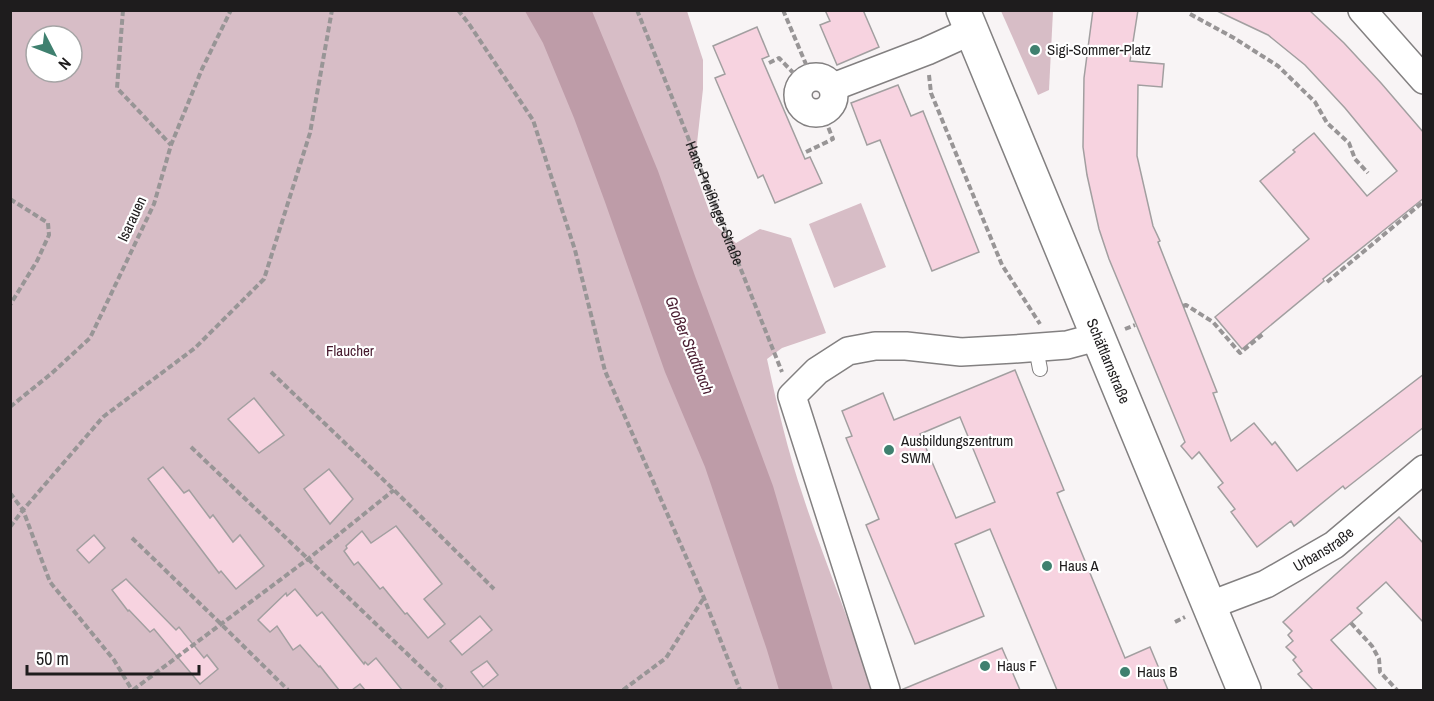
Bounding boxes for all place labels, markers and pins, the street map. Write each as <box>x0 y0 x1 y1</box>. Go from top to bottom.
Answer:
place label: Sigi-Sommer-Platz <box>1047 39 1151 60</box>
marker: Sigi-Sommer-Platz <box>1028 43 1042 57</box>
place label: Ausbildungszentrum SWM <box>900 430 1013 468</box>
marker: Ausbildungszentrum SWM <box>882 443 896 457</box>
place label: Haus A <box>1059 555 1099 576</box>
marker: Haus A <box>1040 559 1054 573</box>
place label: Haus F <box>997 655 1037 676</box>
marker: Haus F <box>978 659 992 673</box>
place label: Haus B <box>1137 661 1177 682</box>
marker: Haus B <box>1118 665 1132 679</box>

